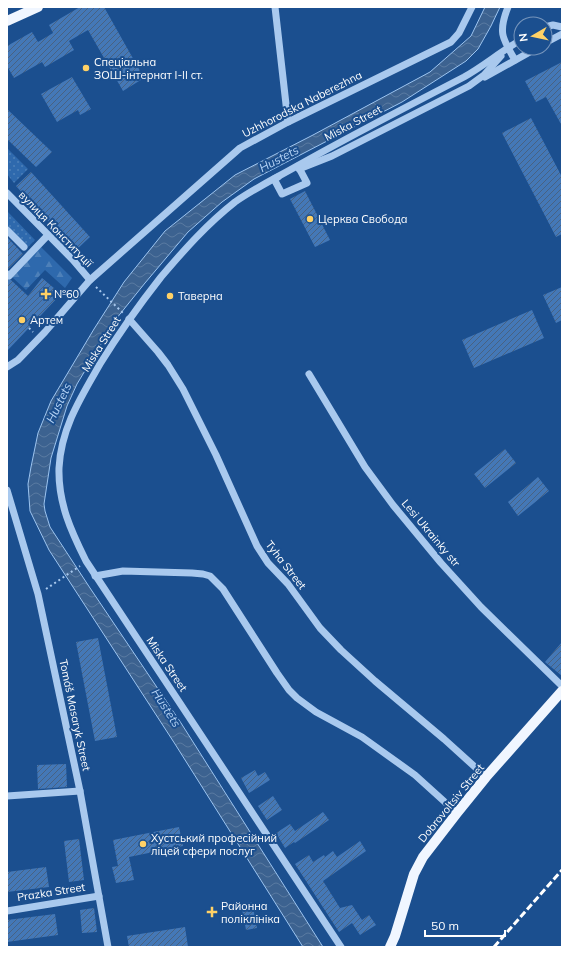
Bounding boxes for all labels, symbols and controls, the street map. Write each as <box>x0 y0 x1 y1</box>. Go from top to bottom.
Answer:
north arrow <box>513 16 553 56</box>
text: N <box>516 32 531 43</box>
place label: Спеціальна ЗОШ-інтернат І-ІІ ст. <box>94 55 203 82</box>
marker: Спеціальна ЗОШ-інтернат І-ІІ ст. <box>81 63 91 73</box>
street label: Uzhhorodska Naberezhna <box>240 68 364 140</box>
street label: Miska Street <box>322 102 384 144</box>
water label: Hustets <box>256 142 301 175</box>
street label: вулиця Конституції <box>16 188 96 270</box>
place label: Церква Свобода <box>318 212 408 226</box>
marker: Церква Свобода <box>305 214 315 224</box>
place label: №60 <box>54 287 80 301</box>
marker: №60 <box>41 289 51 299</box>
place label: Таверна <box>178 289 223 303</box>
marker: Таверна <box>165 291 175 301</box>
place label: Артем <box>30 313 63 327</box>
street label: Miska Street <box>78 313 124 374</box>
marker: Артем <box>17 315 27 325</box>
water label: Hustets <box>42 380 75 425</box>
street label: Lesi Ukrainky str <box>399 496 463 570</box>
street label: Tyha Street <box>263 538 309 592</box>
street label: Miska Street <box>144 634 191 694</box>
street label: Tomáš Masaryk Street <box>56 658 94 772</box>
water label: Hustets <box>148 686 184 730</box>
street label: Dobrovoltsiv Street <box>415 761 487 845</box>
place label: Хустський професійний ліцей сфери послуг <box>151 831 277 858</box>
marker: Хустський професійний ліцей сфери послуг <box>138 839 148 849</box>
street label: Prazka Street <box>16 880 86 904</box>
place label: Районна поліклініка <box>221 899 280 926</box>
marker: Районна поліклініка <box>206 906 218 918</box>
scale bar <box>425 912 505 938</box>
text: 50 m <box>431 918 459 933</box>

